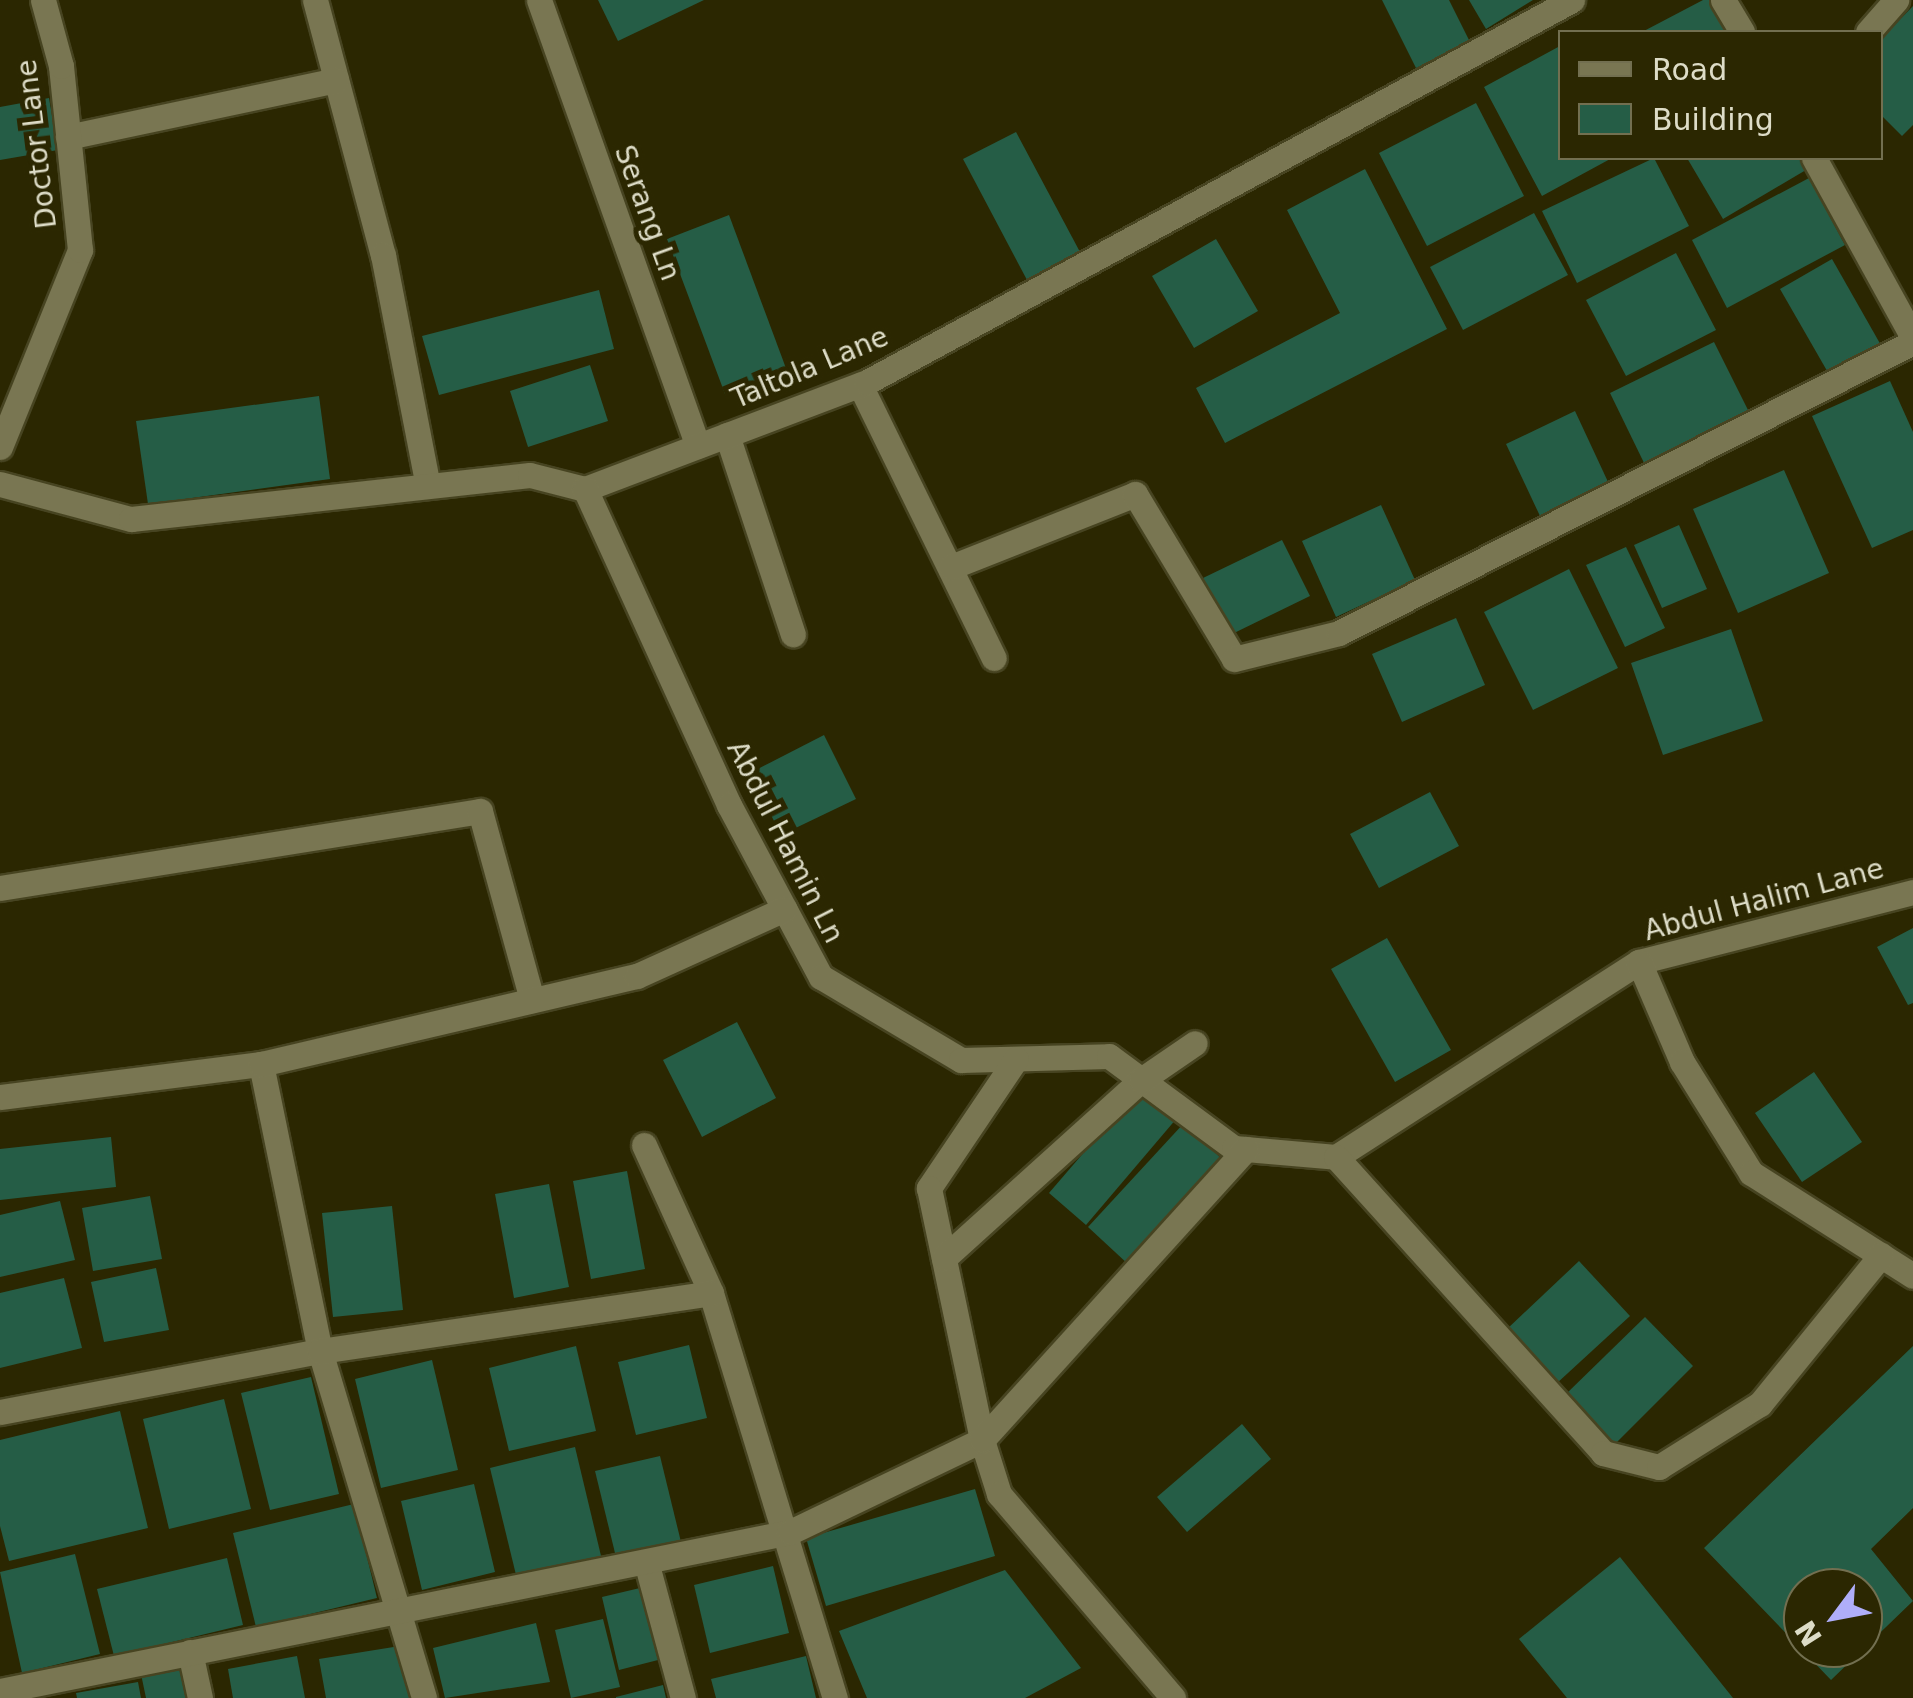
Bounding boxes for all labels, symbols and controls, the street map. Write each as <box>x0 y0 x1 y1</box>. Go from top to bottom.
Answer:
legend <box>1558 30 1883 160</box>
text: Road <box>1652 52 1727 87</box>
street label: Doctor Lane <box>10 57 64 231</box>
text: Building <box>1652 102 1774 137</box>
street label: Serang Ln <box>607 141 687 285</box>
street label: Taltola Lane <box>727 320 893 416</box>
street label: Abdul Hamin Ln <box>720 735 850 949</box>
street label: Abdul Halim Lane <box>1640 852 1888 948</box>
north arrow <box>1783 1568 1883 1668</box>
text: N <box>1789 1614 1829 1652</box>

